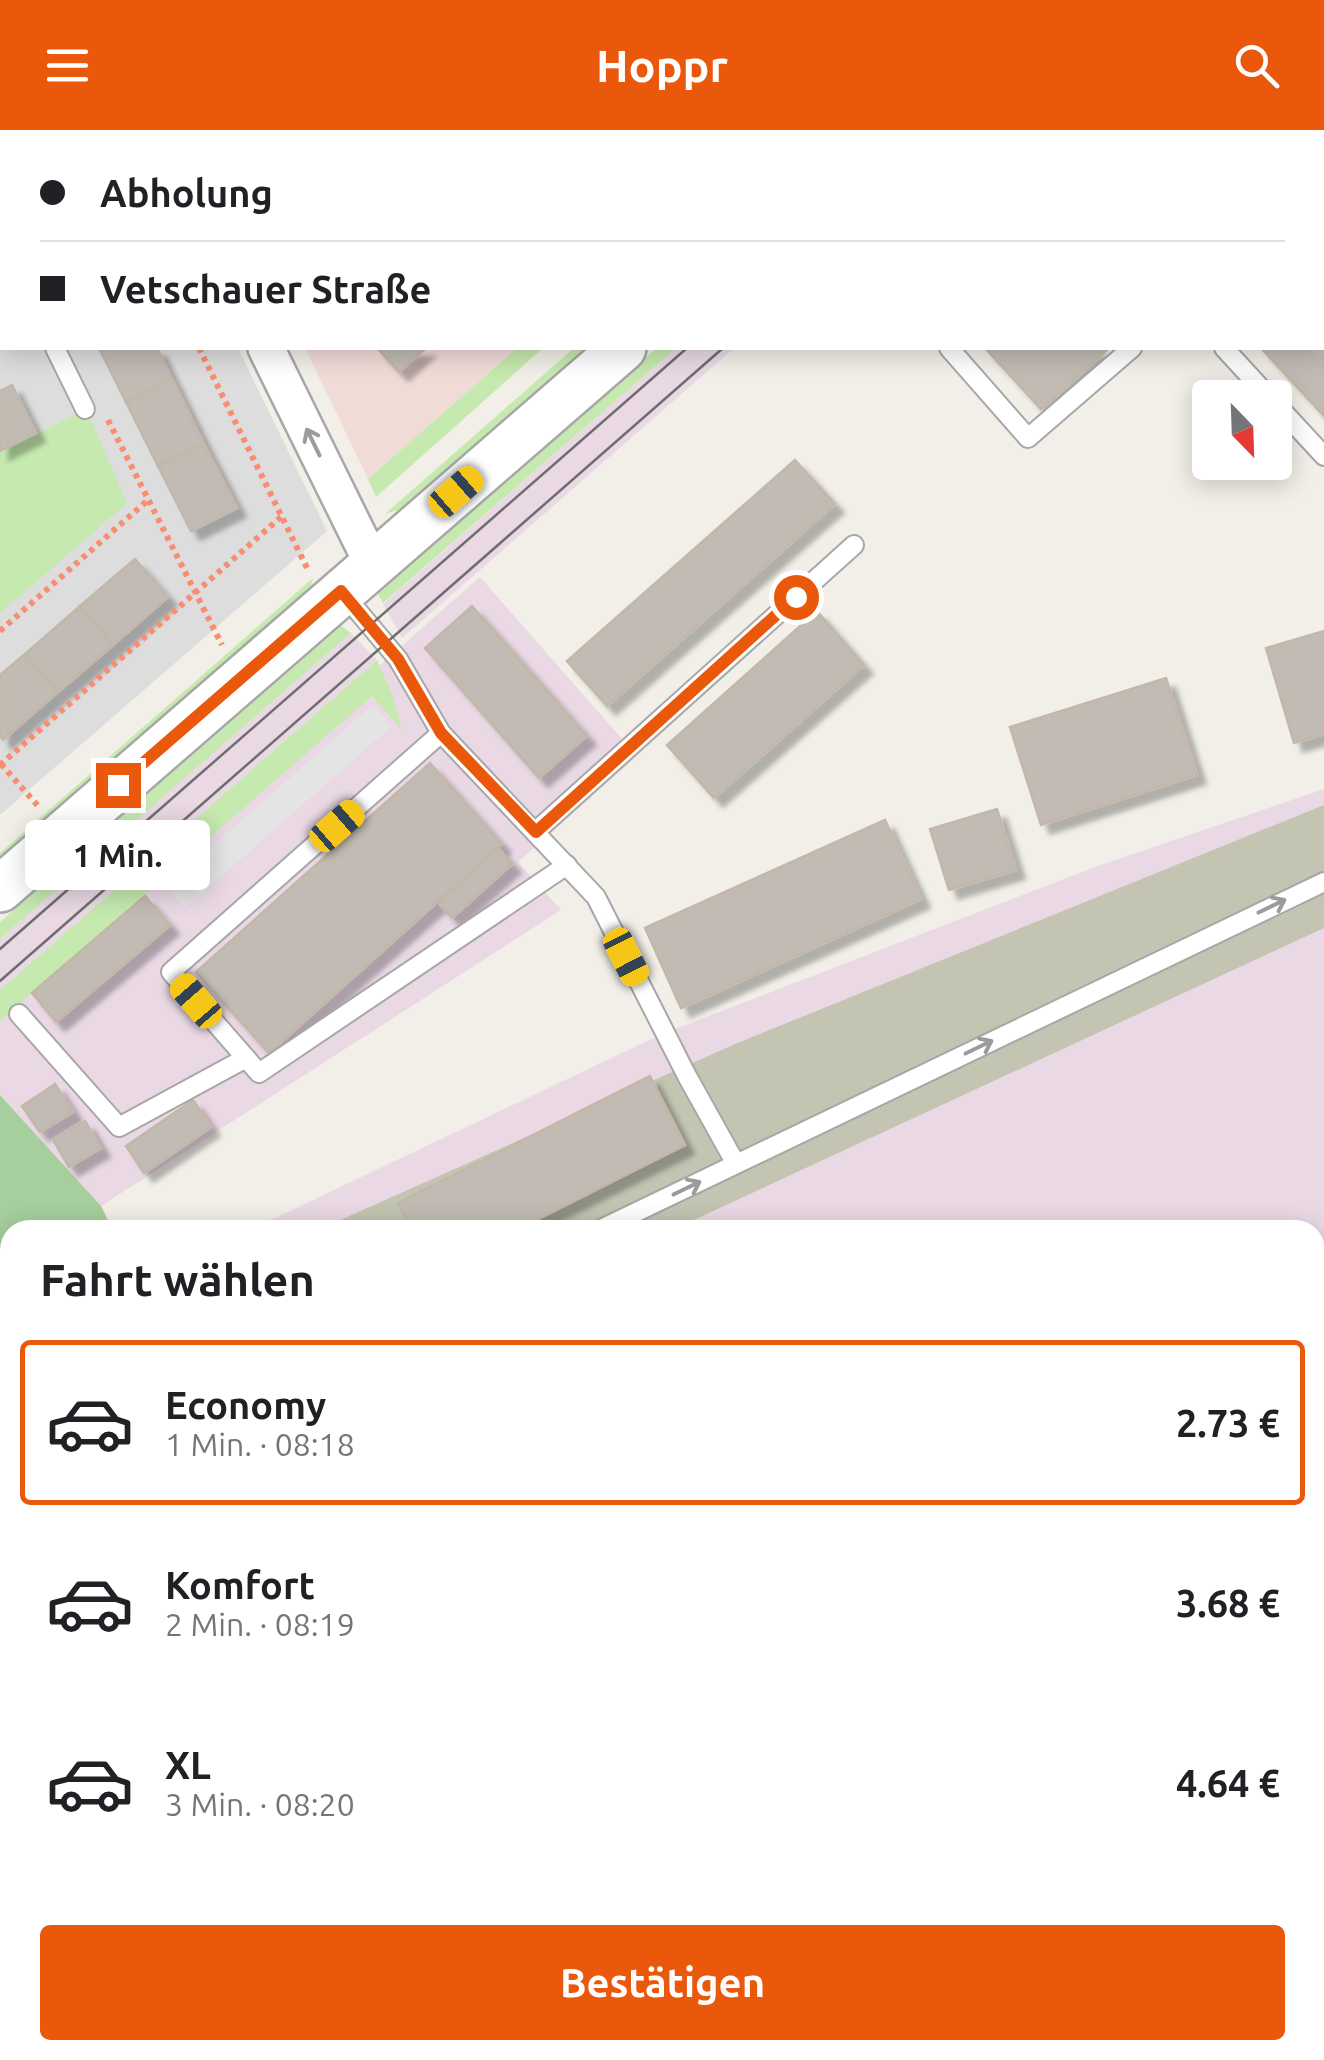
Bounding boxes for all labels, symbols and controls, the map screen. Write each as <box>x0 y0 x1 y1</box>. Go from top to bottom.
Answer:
icon: menu <box>40 38 95 93</box>
icon: search <box>1229 38 1284 93</box>
text: Hoppr <box>596 40 728 91</box>
text: Abholung <box>100 172 273 214</box>
text: Vetschauer Straße <box>100 268 431 310</box>
north arrow <box>1192 380 1292 480</box>
map controls <box>1192 380 1292 480</box>
one-way arrow <box>303 428 322 457</box>
car <box>424 461 488 523</box>
route start <box>774 575 819 620</box>
route end <box>96 763 141 808</box>
car <box>305 795 369 857</box>
callout: 1 Min. <box>26 820 210 890</box>
text: 1 Min. <box>73 837 162 873</box>
one-way arrow <box>1257 896 1287 915</box>
car <box>599 923 653 991</box>
car <box>165 969 227 1033</box>
one-way arrow <box>964 1037 994 1056</box>
one-way arrow <box>671 1177 701 1196</box>
text: Fahrt wählen <box>40 1254 315 1305</box>
icon: car <box>45 1378 135 1468</box>
text: Economy <box>165 1384 326 1426</box>
text: 2.73 € <box>1176 1402 1280 1444</box>
text: 1 Min. · 08:18 <box>165 1426 355 1462</box>
icon: car <box>45 1558 135 1648</box>
text: Komfort <box>165 1564 315 1606</box>
text: 3.68 € <box>1176 1582 1280 1624</box>
text: 2 Min. · 08:19 <box>165 1606 355 1642</box>
icon: car <box>45 1738 135 1828</box>
text: XL <box>165 1744 211 1786</box>
text: 4.64 € <box>1176 1762 1280 1804</box>
text: 3 Min. · 08:20 <box>165 1786 355 1822</box>
button: Bestätigen <box>40 1925 1285 2040</box>

